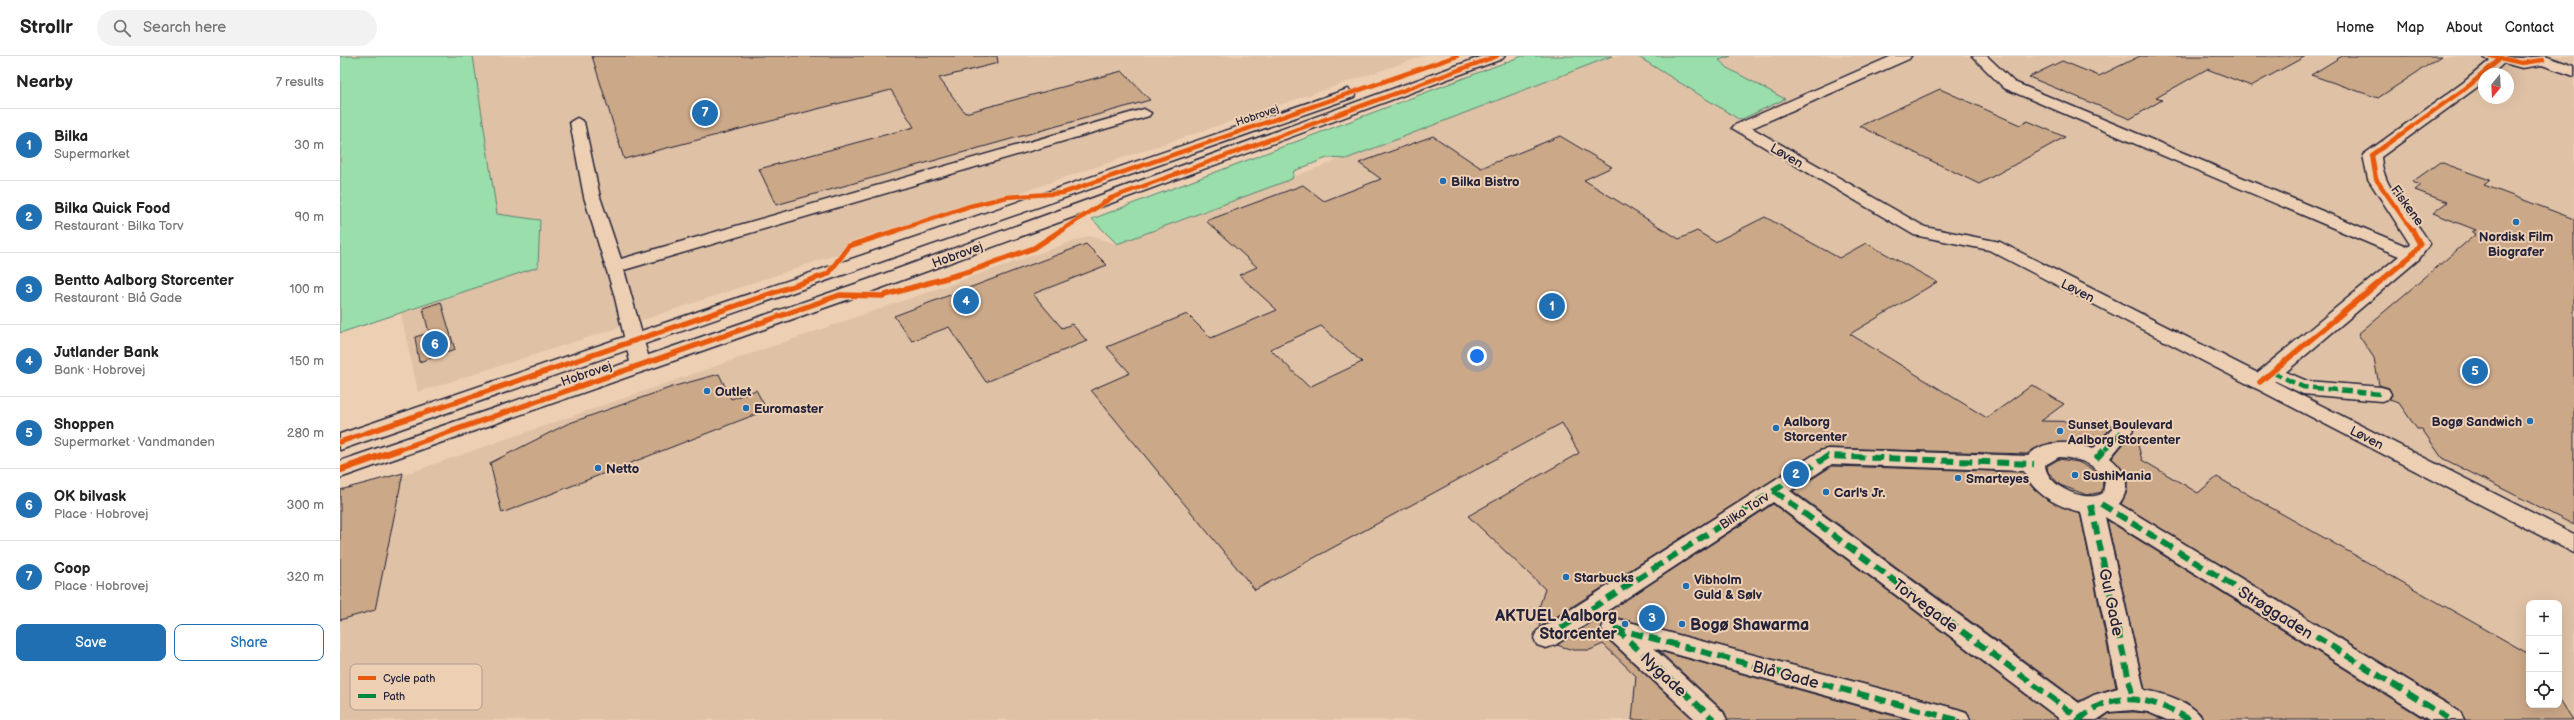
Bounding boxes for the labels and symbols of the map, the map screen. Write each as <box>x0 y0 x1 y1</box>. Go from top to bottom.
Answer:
north arrow <box>2478 68 2514 104</box>
pin: 7 <box>692 98 718 128</box>
street label: Hobrovej <box>1234 102 1280 129</box>
street label: Løven <box>1767 140 1806 172</box>
place label: Bilka Bistro <box>1451 174 1520 190</box>
marker: Bilka Bistro <box>1438 176 1448 186</box>
street label: Fiskene <box>2387 182 2427 229</box>
marker: Nordisk Film Biografer <box>2511 217 2521 227</box>
place label: Nordisk Film Biografer <box>2479 229 2553 260</box>
street label: Hobrovej <box>930 238 985 271</box>
street label: Løven <box>2058 276 2097 306</box>
pin: 4 <box>953 286 979 316</box>
pin: 1 <box>1539 291 1565 321</box>
pin: 6 <box>422 329 448 359</box>
your location <box>1467 346 1487 366</box>
pin: 5 <box>2462 356 2488 386</box>
street label: Hobrovej <box>559 358 614 390</box>
place label: Outlet <box>715 384 752 400</box>
marker: Outlet <box>702 386 712 396</box>
place label: Euromaster <box>754 401 824 417</box>
marker: Euromaster <box>741 403 751 413</box>
place label: Aalborg Storcenter <box>1783 414 1848 445</box>
place label: Bogø Sandwich <box>2431 414 2522 430</box>
marker: Bogø Sandwich <box>2525 416 2535 426</box>
place label: Sunset Boulevard Aalborg Storcenter <box>2067 417 2181 448</box>
marker: Aalborg Storcenter <box>1771 423 1781 433</box>
street label: Løven <box>2347 423 2386 453</box>
marker: Sunset Boulevard Aalborg Storcenter <box>2055 426 2065 436</box>
pin: 2 <box>1783 459 1809 489</box>
place label: Netto <box>606 461 639 477</box>
marker: Netto <box>593 463 603 473</box>
place label: SushiMania <box>2083 468 2151 484</box>
marker: SushiMania <box>2070 470 2080 480</box>
place label: Smarteyes <box>1966 471 2029 487</box>
marker: Smarteyes <box>1953 473 1963 483</box>
place label: Carl's Jr. <box>1834 485 1885 501</box>
marker: Carl's Jr. <box>1821 487 1831 497</box>
street label: Bilka Torv <box>1717 488 1773 533</box>
street label: Gul Gade <box>2094 567 2127 638</box>
place label: Starbucks <box>1574 570 1634 586</box>
marker: Starbucks <box>1561 572 1571 582</box>
place label: Vibholm Guld & Sølv <box>1694 572 1763 603</box>
street label: Torvegade <box>1889 576 1962 637</box>
marker: Vibholm Guld & Sølv <box>1681 581 1691 591</box>
street label: Strøggaden <box>2234 583 2316 644</box>
pin: 3 <box>1639 603 1665 633</box>
place label: AKTUEL Aalborg Storcenter <box>1494 607 1618 644</box>
place label: Bogø Shawarma <box>1690 616 1809 635</box>
marker: AKTUEL Aalborg Storcenter <box>1620 619 1630 629</box>
marker: Bogø Shawarma <box>1677 619 1687 629</box>
street label: Nygade <box>1636 649 1690 701</box>
street label: Blå Gade <box>1751 658 1821 693</box>
legend <box>350 664 482 710</box>
text: Cycle path <box>383 672 435 685</box>
text: Path <box>383 690 405 703</box>

